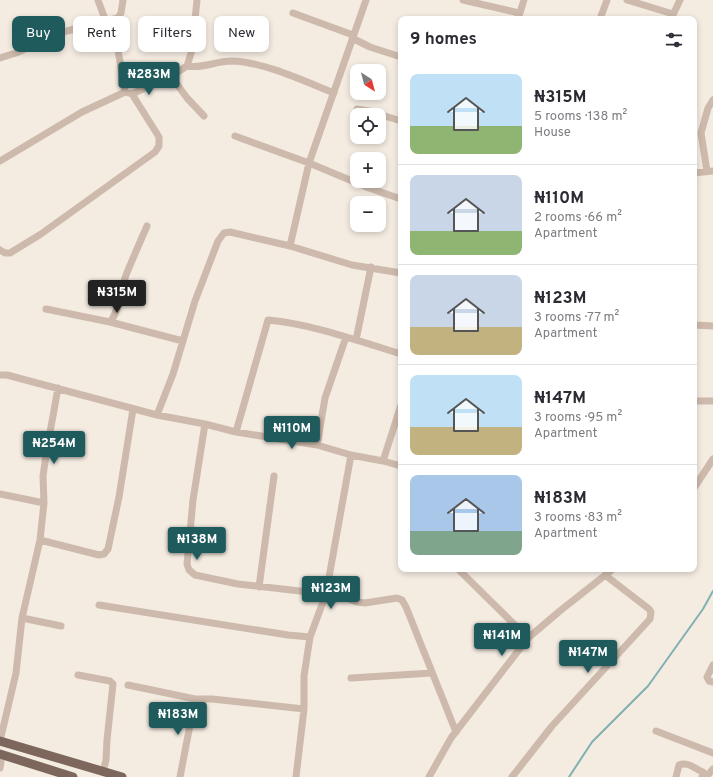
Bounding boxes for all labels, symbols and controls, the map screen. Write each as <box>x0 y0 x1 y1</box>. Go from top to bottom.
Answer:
chip: Buy <box>12 16 65 52</box>
chip: Rent <box>73 16 130 52</box>
chip: Filters <box>138 16 206 52</box>
chip: New <box>214 16 269 52</box>
text: 9 homes <box>410 29 477 51</box>
icon: filters <box>663 29 685 51</box>
pin: ₦283M <box>121 62 177 96</box>
north arrow <box>350 64 386 100</box>
map controls <box>350 64 386 232</box>
text: ₦283M <box>127 67 171 83</box>
text: ₦315M <box>534 87 586 109</box>
icon: home <box>442 90 490 138</box>
button: locate <box>350 108 386 144</box>
text: 5 rooms · 138 m² <box>534 109 627 125</box>
text: House <box>534 125 571 141</box>
button: + <box>350 152 386 188</box>
text: ₦110M <box>534 188 584 210</box>
icon: home <box>442 191 490 239</box>
button: − <box>350 196 386 232</box>
text: 2 rooms · 66 m² <box>534 210 622 226</box>
text: Apartment <box>534 226 597 242</box>
pin: ₦315M <box>89 280 145 314</box>
text: ₦315M <box>97 285 137 301</box>
text: ₦123M <box>534 288 586 310</box>
icon: home <box>442 291 490 339</box>
text: 3 rooms · 77 m² <box>534 310 619 326</box>
text: Apartment <box>534 326 597 342</box>
text: ₦147M <box>534 388 586 410</box>
icon: home <box>442 391 490 439</box>
text: 3 rooms · 95 m² <box>534 410 622 426</box>
pin: ₦110M <box>264 416 320 450</box>
text: ₦110M <box>273 421 311 437</box>
text: Apartment <box>534 426 597 442</box>
pin: ₦254M <box>26 431 82 465</box>
text: ₦254M <box>32 436 76 452</box>
text: ₦183M <box>534 488 587 510</box>
icon: home <box>442 491 490 539</box>
text: 3 rooms · 83 m² <box>534 510 622 526</box>
text: Apartment <box>534 526 597 542</box>
pin: ₦138M <box>169 527 225 561</box>
text: ₦138M <box>177 532 217 548</box>
pin: ₦123M <box>303 576 359 610</box>
text: ₦123M <box>311 581 351 597</box>
pin: ₦141M <box>474 623 530 657</box>
text: ₦141M <box>483 628 521 644</box>
pin: ₦147M <box>560 640 616 674</box>
text: ₦147M <box>568 645 608 661</box>
pin: ₦183M <box>150 702 206 736</box>
text: ₦183M <box>158 707 198 723</box>

